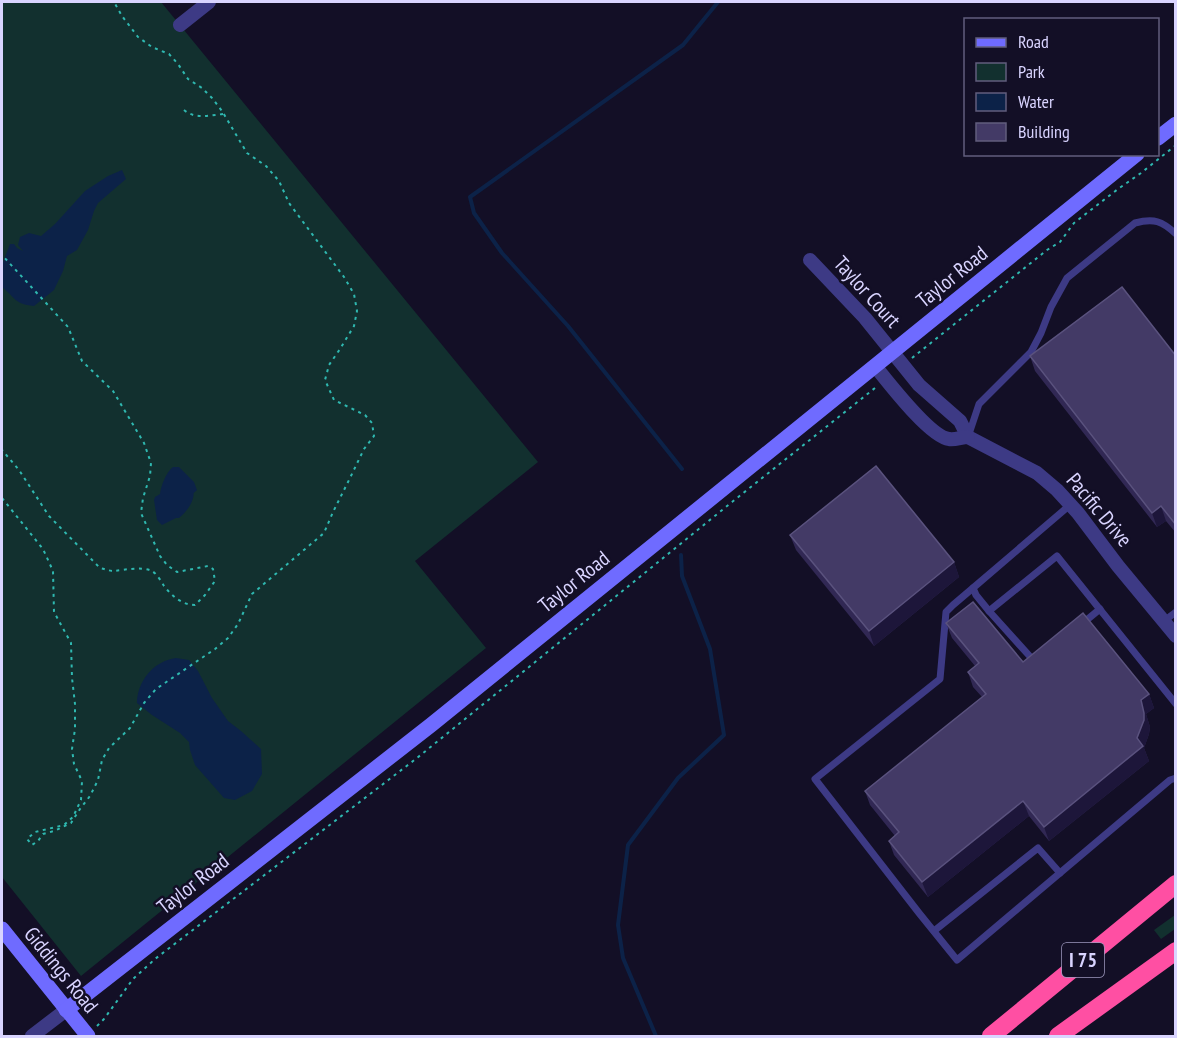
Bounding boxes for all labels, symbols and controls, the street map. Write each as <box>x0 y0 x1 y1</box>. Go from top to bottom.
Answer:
legend <box>964 18 1159 156</box>
text: Road <box>1018 30 1049 53</box>
text: Park <box>1018 60 1045 83</box>
text: Water <box>1018 90 1054 113</box>
text: Building <box>1018 120 1070 143</box>
street label: Taylor Road <box>911 240 993 314</box>
street label: Taylor Court <box>828 250 907 333</box>
street label: Pacific Drive <box>1061 467 1138 552</box>
street label: Taylor Road <box>533 545 615 619</box>
street label: Taylor Road <box>151 847 234 920</box>
street label: Giddings Road <box>18 921 104 1018</box>
road number: I 75 <box>1062 943 1104 977</box>

